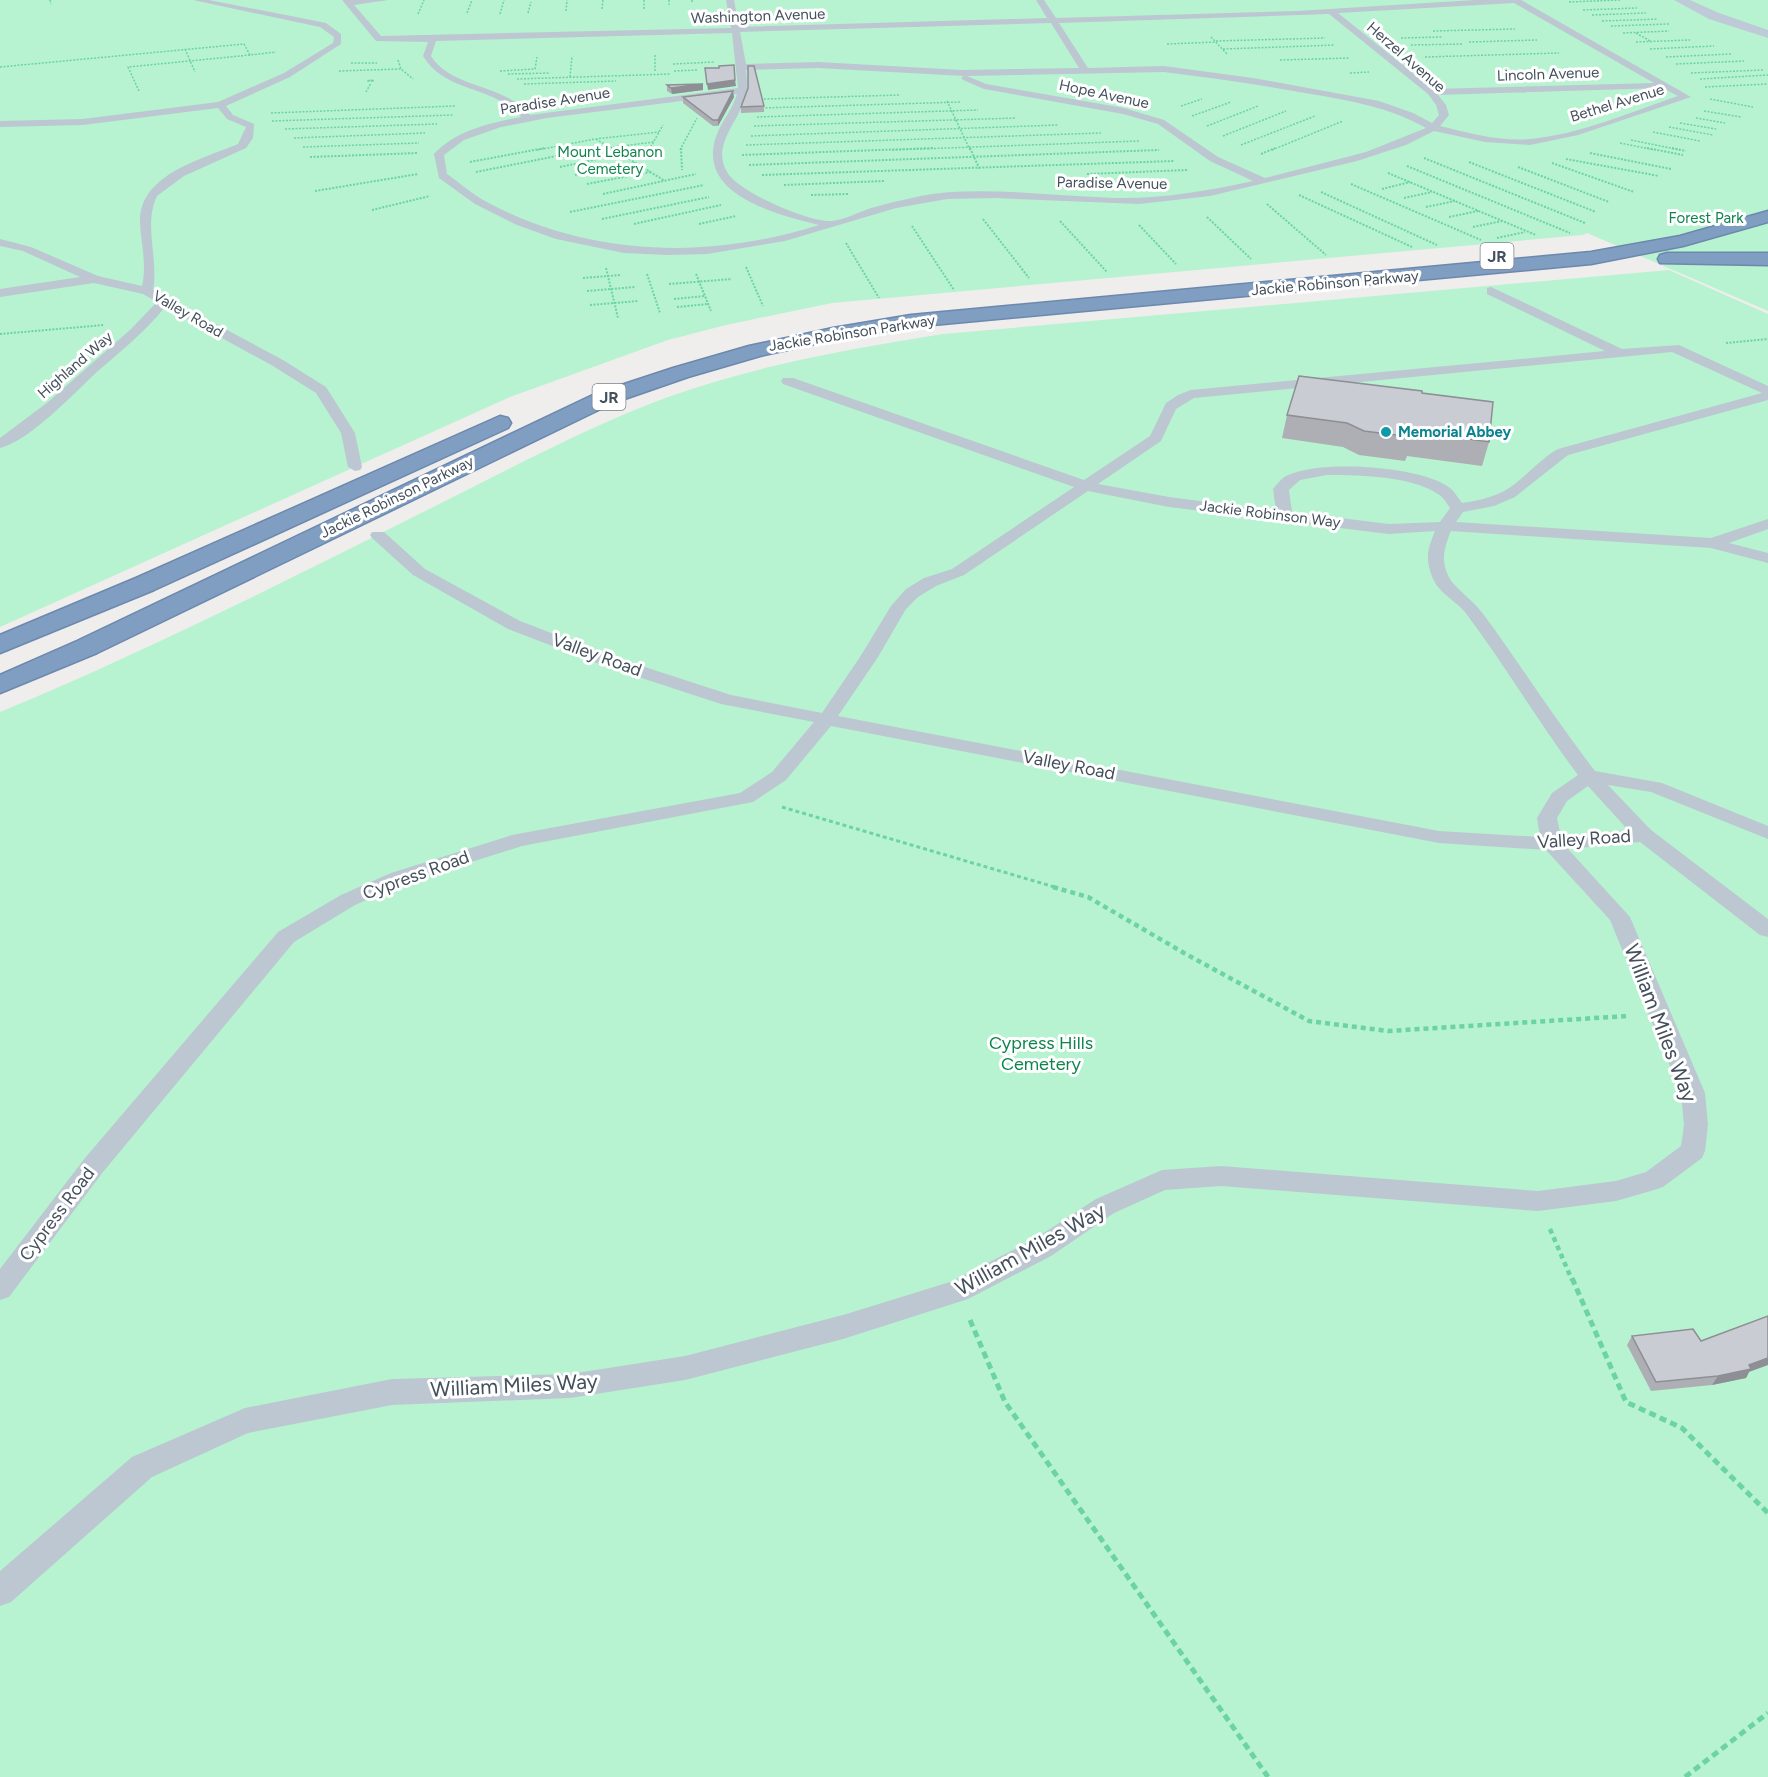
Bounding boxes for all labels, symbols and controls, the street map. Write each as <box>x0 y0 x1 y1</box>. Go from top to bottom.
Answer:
street label: Washington Avenue <box>690 5 826 27</box>
street label: Herzel Avenue <box>1363 18 1449 96</box>
street label: Lincoln Avenue <box>1496 63 1600 85</box>
street label: Hope Avenue <box>1057 76 1151 112</box>
street label: Bethel Avenue <box>1568 80 1666 126</box>
street label: Paradise Avenue <box>499 83 611 119</box>
park label: Mount Lebanon Cemetery <box>557 143 663 178</box>
street label: Paradise Avenue <box>1056 173 1168 193</box>
park label: Forest Park <box>1669 209 1744 227</box>
road number: JR <box>1480 243 1514 269</box>
street label: Jackie Robinson Parkway <box>1250 267 1420 299</box>
street label: Valley Road <box>150 287 226 341</box>
street label: Jackie Robinson Parkway <box>768 311 937 355</box>
street label: Highland Way <box>34 328 116 402</box>
road number: JR <box>592 384 626 410</box>
place label: Memorial Abbey <box>1398 423 1511 441</box>
marker: Memorial Abbey <box>1379 425 1393 439</box>
street label: Jackie Robinson Parkway <box>317 452 477 542</box>
street label: Jackie Robinson Way <box>1199 496 1342 532</box>
street label: Valley Road <box>549 629 645 681</box>
street label: Valley Road <box>1021 745 1117 785</box>
street label: Valley Road <box>1536 825 1632 853</box>
street label: Cypress Road <box>360 846 472 904</box>
street label: William Miles Way <box>1619 940 1703 1106</box>
park label: Cypress Hills Cemetery <box>989 1032 1093 1075</box>
street label: Cypress Road <box>15 1163 99 1265</box>
street label: William Miles Way <box>951 1197 1109 1301</box>
street label: William Miles Way <box>430 1368 598 1402</box>

